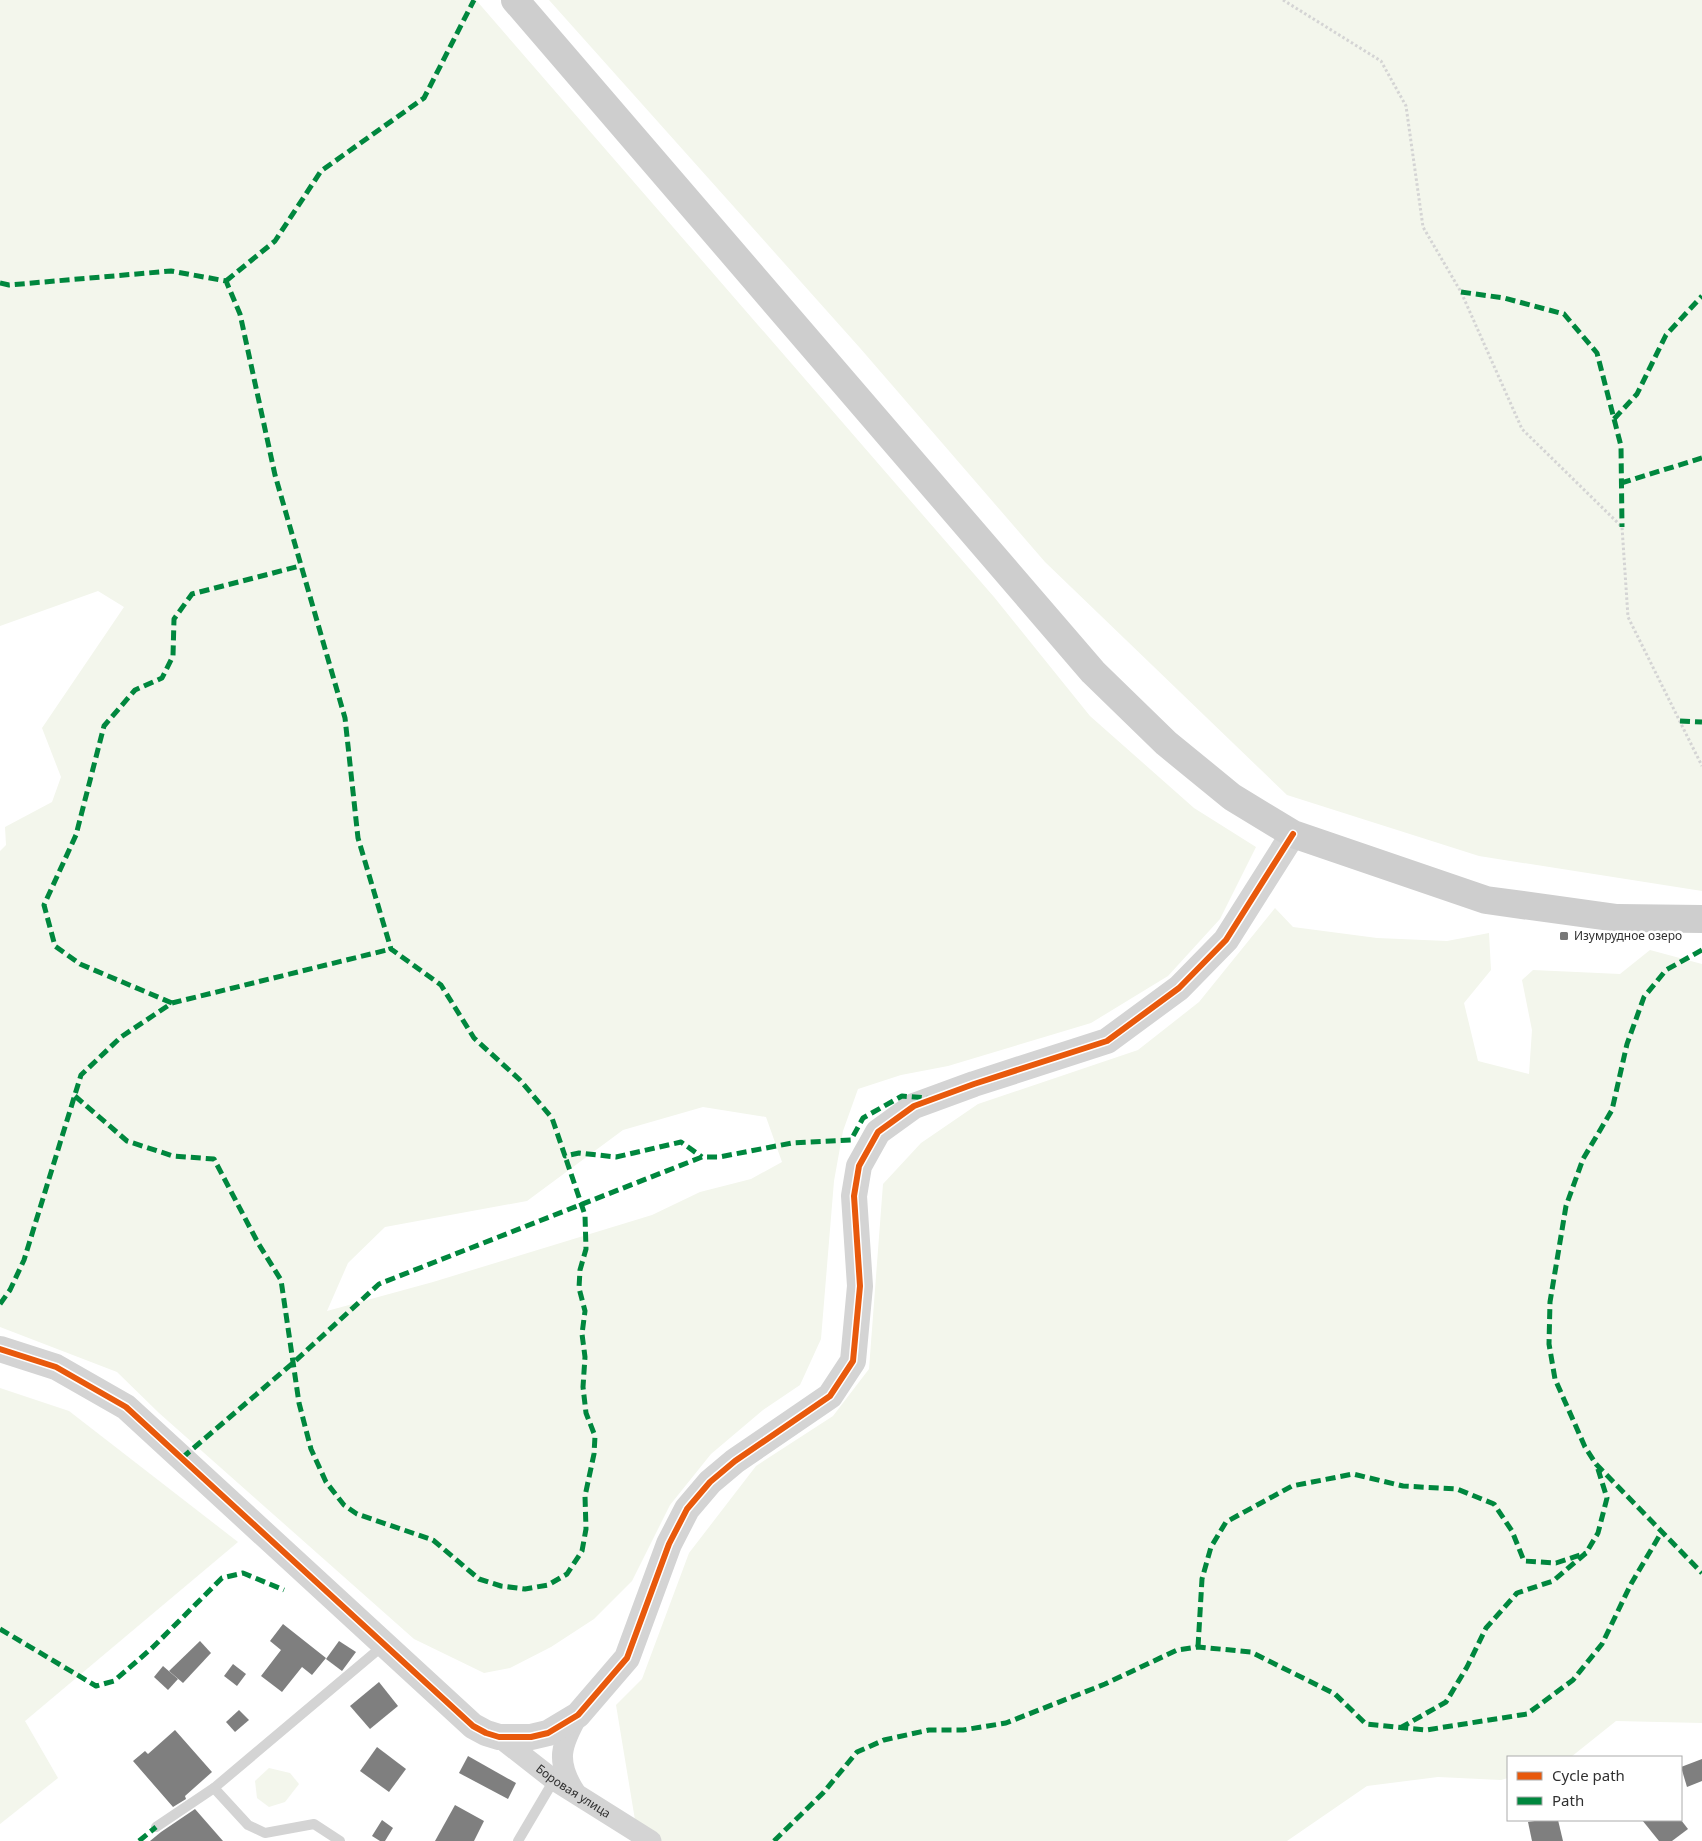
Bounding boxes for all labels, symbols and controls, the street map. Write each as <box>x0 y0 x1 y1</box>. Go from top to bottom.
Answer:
place label: Изумрудное озеро <box>1574 927 1682 944</box>
marker: Изумрудное озеро <box>1558 930 1570 942</box>
legend <box>1507 1756 1682 1821</box>
street label: Боровая улица <box>532 1760 614 1822</box>
text: Cycle path <box>1552 1765 1625 1785</box>
text: Path <box>1552 1790 1584 1810</box>

